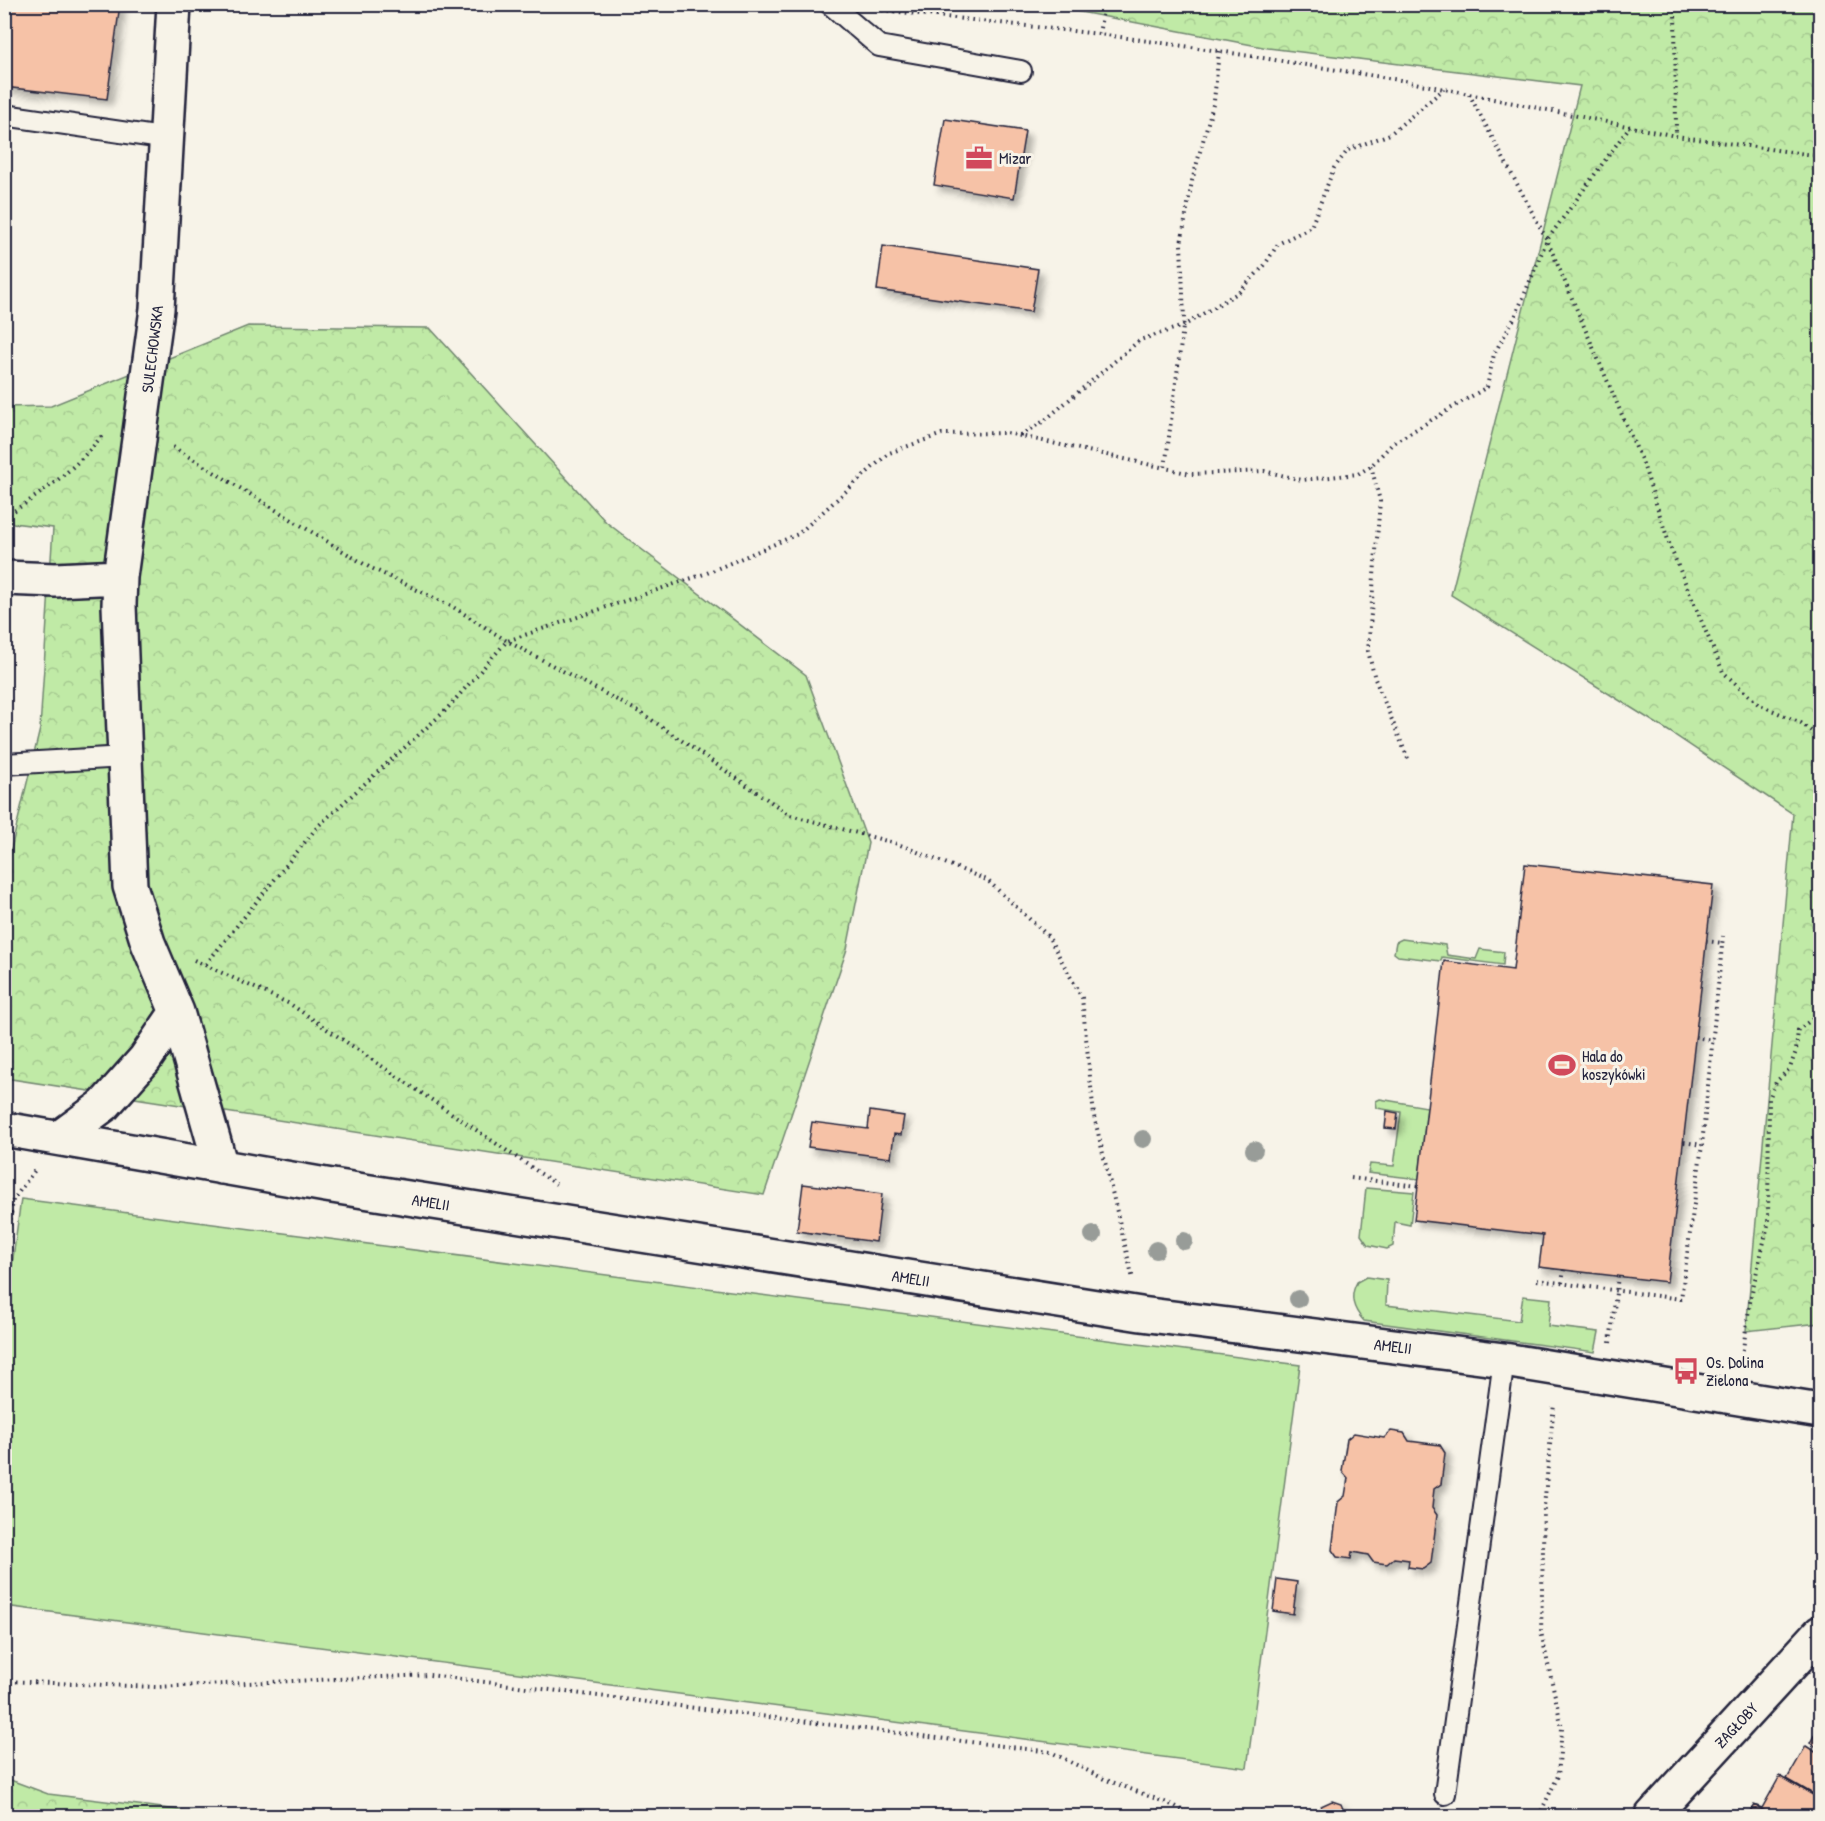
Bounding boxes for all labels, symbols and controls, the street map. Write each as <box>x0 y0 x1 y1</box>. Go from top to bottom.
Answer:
office icon: Mizar <box>964 143 994 173</box>
place label: Mizar <box>999 147 1031 169</box>
street label: SULECHOWSKA <box>136 304 168 394</box>
place label: Hala do koszykówki <box>1582 1045 1646 1085</box>
sports icon: Hala do koszykówki <box>1547 1050 1577 1080</box>
street label: AMELII <box>411 1188 451 1216</box>
street label: AMELII <box>891 1264 931 1292</box>
street label: AMELII <box>1373 1333 1413 1359</box>
place label: Os. Dolina Zielona <box>1706 1351 1764 1391</box>
bus stop icon: Os. Dolina Zielona <box>1671 1356 1701 1386</box>
street label: ZAGŁOBY <box>1709 1697 1763 1753</box>

